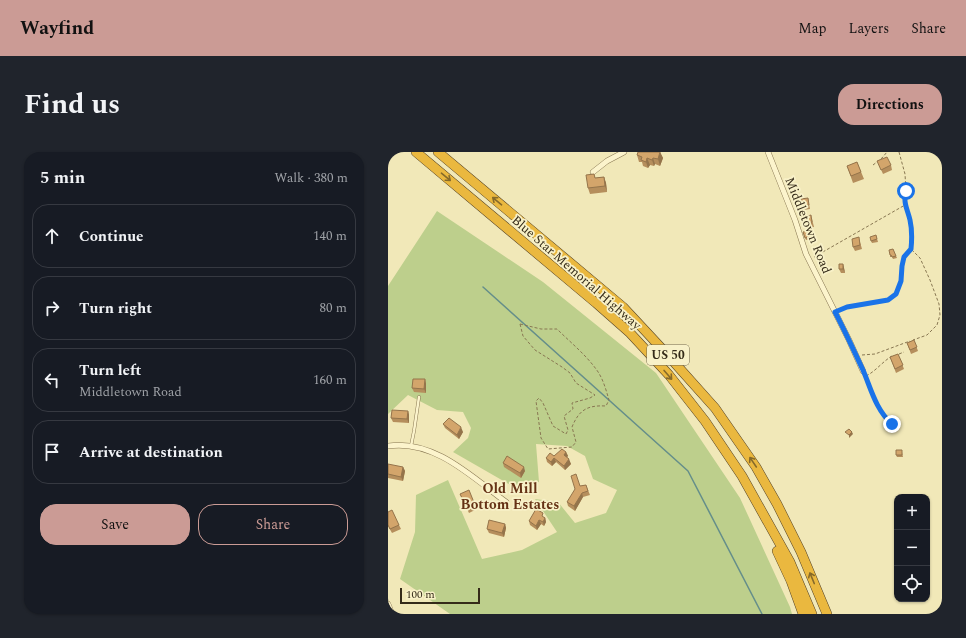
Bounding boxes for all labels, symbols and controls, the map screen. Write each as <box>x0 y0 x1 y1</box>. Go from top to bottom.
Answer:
text: Wayfind <box>20 14 94 43</box>
text: Map <box>798 18 827 39</box>
text: Layers <box>849 18 889 39</box>
text: Share <box>911 18 946 39</box>
text: Find us <box>24 83 120 126</box>
button: Directions <box>838 84 942 125</box>
text: 5 min <box>40 165 85 191</box>
text: Walk · 380 m <box>274 168 348 188</box>
one-way arrow <box>441 172 451 181</box>
street label: Middletown Road <box>780 174 837 277</box>
route start <box>897 182 915 200</box>
one-way arrow <box>491 196 502 205</box>
street label: Blue Star Memorial Highway <box>507 211 646 335</box>
icon: ahead <box>41 225 63 247</box>
text: Continue <box>79 225 144 248</box>
text: 140 m <box>313 226 347 246</box>
icon: right <box>41 297 63 319</box>
text: Turn right <box>79 297 152 320</box>
text: 80 m <box>320 298 347 318</box>
road number: US 50 <box>647 345 689 365</box>
text: Turn left <box>79 359 141 382</box>
icon: left <box>41 369 63 391</box>
text: 160 m <box>313 370 347 390</box>
one-way arrow <box>663 370 673 380</box>
text: Middletown Road <box>79 382 182 402</box>
route end <box>883 415 901 433</box>
icon: arrive <box>41 441 63 463</box>
text: Arrive at destination <box>79 441 223 464</box>
one-way arrow <box>749 457 757 468</box>
district label: Old Mill Bottom Estates <box>461 478 559 515</box>
map controls <box>894 494 930 602</box>
button: + <box>894 494 930 530</box>
button: Save <box>40 504 190 545</box>
button: Share <box>198 504 348 545</box>
button: − <box>894 530 930 566</box>
button: locate <box>894 566 930 602</box>
one-way arrow <box>808 572 815 584</box>
scale bar <box>400 586 480 605</box>
text: 100 m <box>406 586 435 603</box>

